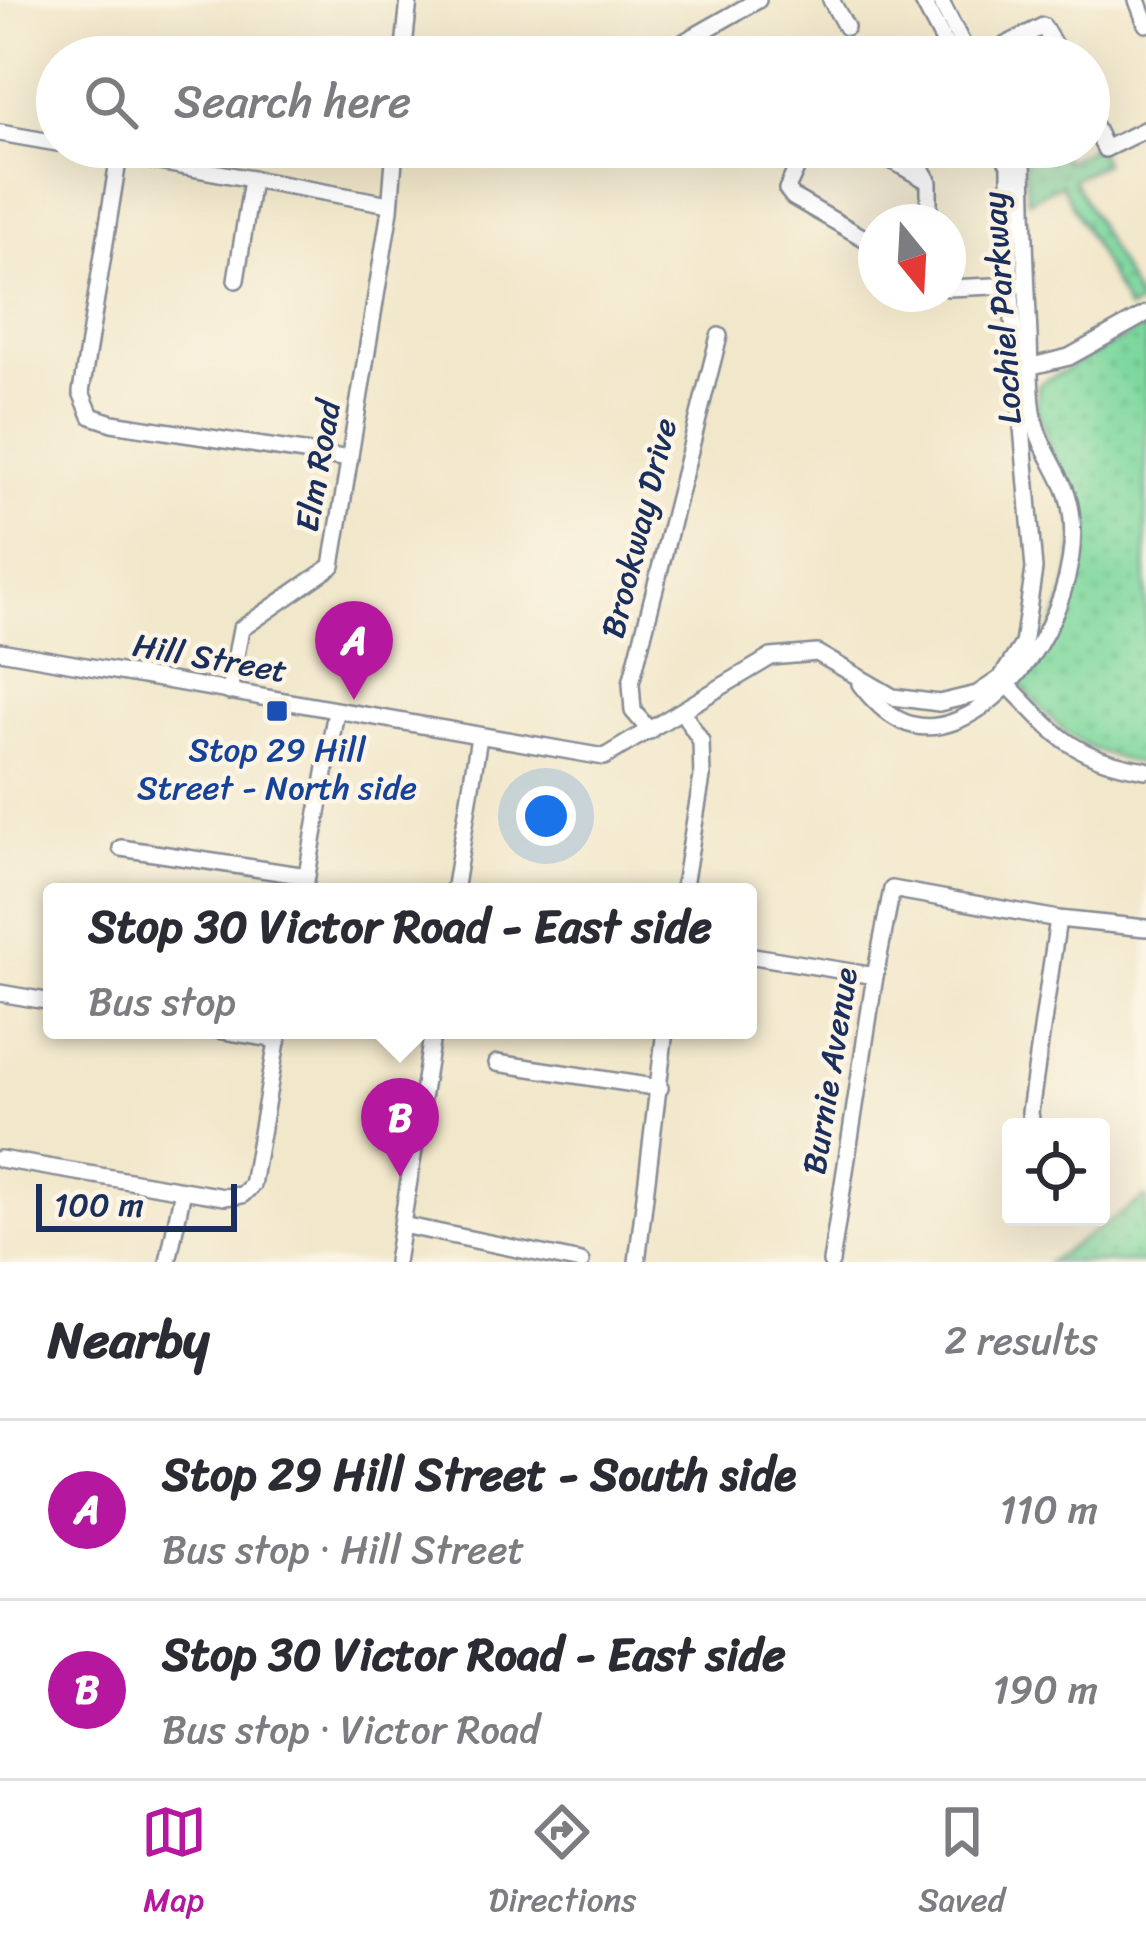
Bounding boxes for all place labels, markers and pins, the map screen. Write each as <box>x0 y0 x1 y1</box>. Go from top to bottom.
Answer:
pin: A <box>315 601 393 700</box>
marker: Stop 29 Hill Street - North side <box>264 698 290 724</box>
place label: Stop 29 Hill Street - North side <box>137 721 417 817</box>
pin: B <box>361 1078 439 1177</box>

